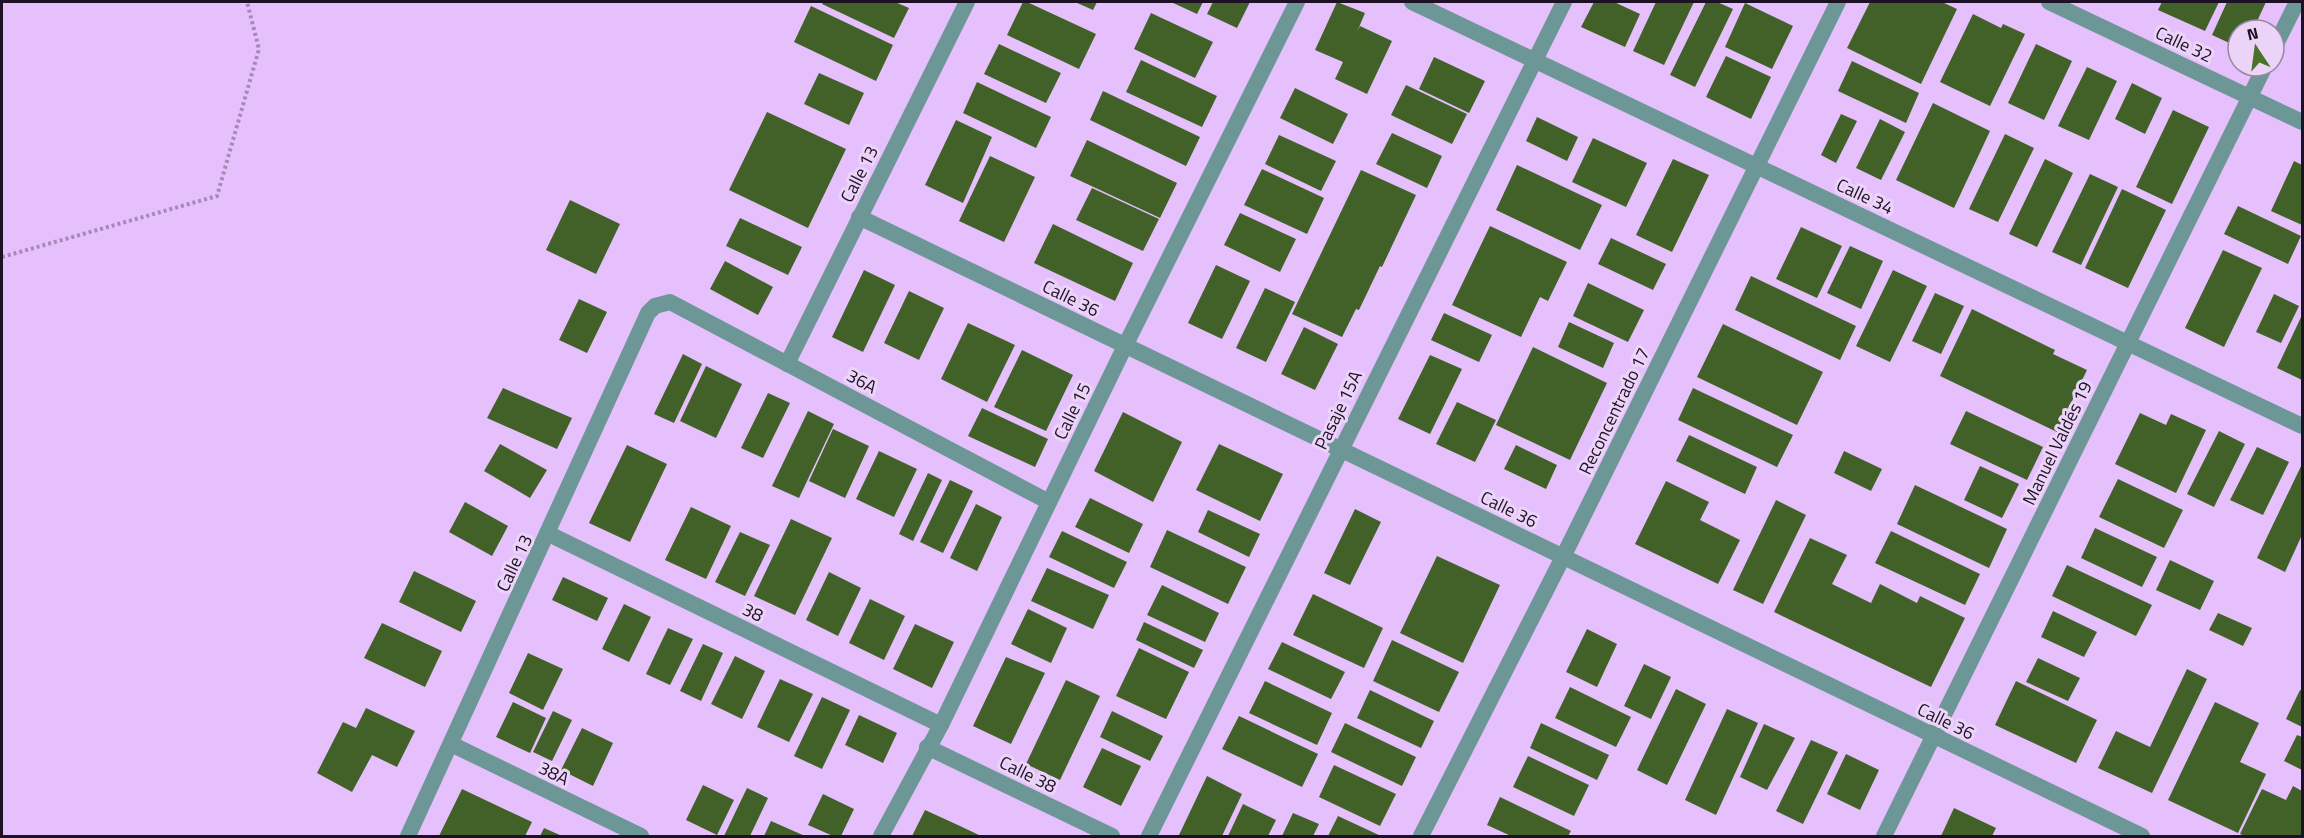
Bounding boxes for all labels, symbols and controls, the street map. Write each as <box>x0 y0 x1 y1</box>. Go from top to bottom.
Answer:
north arrow <box>2226 18 2286 78</box>
street label: Calle 32 <box>2151 19 2217 69</box>
text: N <box>2245 20 2261 46</box>
street label: Calle 13 <box>833 141 885 207</box>
street label: Calle 34 <box>1832 171 1898 221</box>
street label: Calle 36 <box>1038 273 1104 323</box>
street label: Reconcentrado 17 <box>1572 343 1656 479</box>
street label: 36A <box>842 362 882 400</box>
street label: Pasaje 15A <box>1307 366 1369 454</box>
street label: Manuel Valdés 19 <box>2015 376 2099 510</box>
street label: Calle 15 <box>1047 378 1097 444</box>
street label: Calle 36 <box>1476 484 1542 534</box>
street label: Calle 13 <box>489 530 539 596</box>
street label: 38 <box>738 595 768 629</box>
street label: Calle 36 <box>1913 696 1979 746</box>
street label: Calle 38 <box>995 749 1061 799</box>
street label: 38A <box>534 754 574 792</box>

